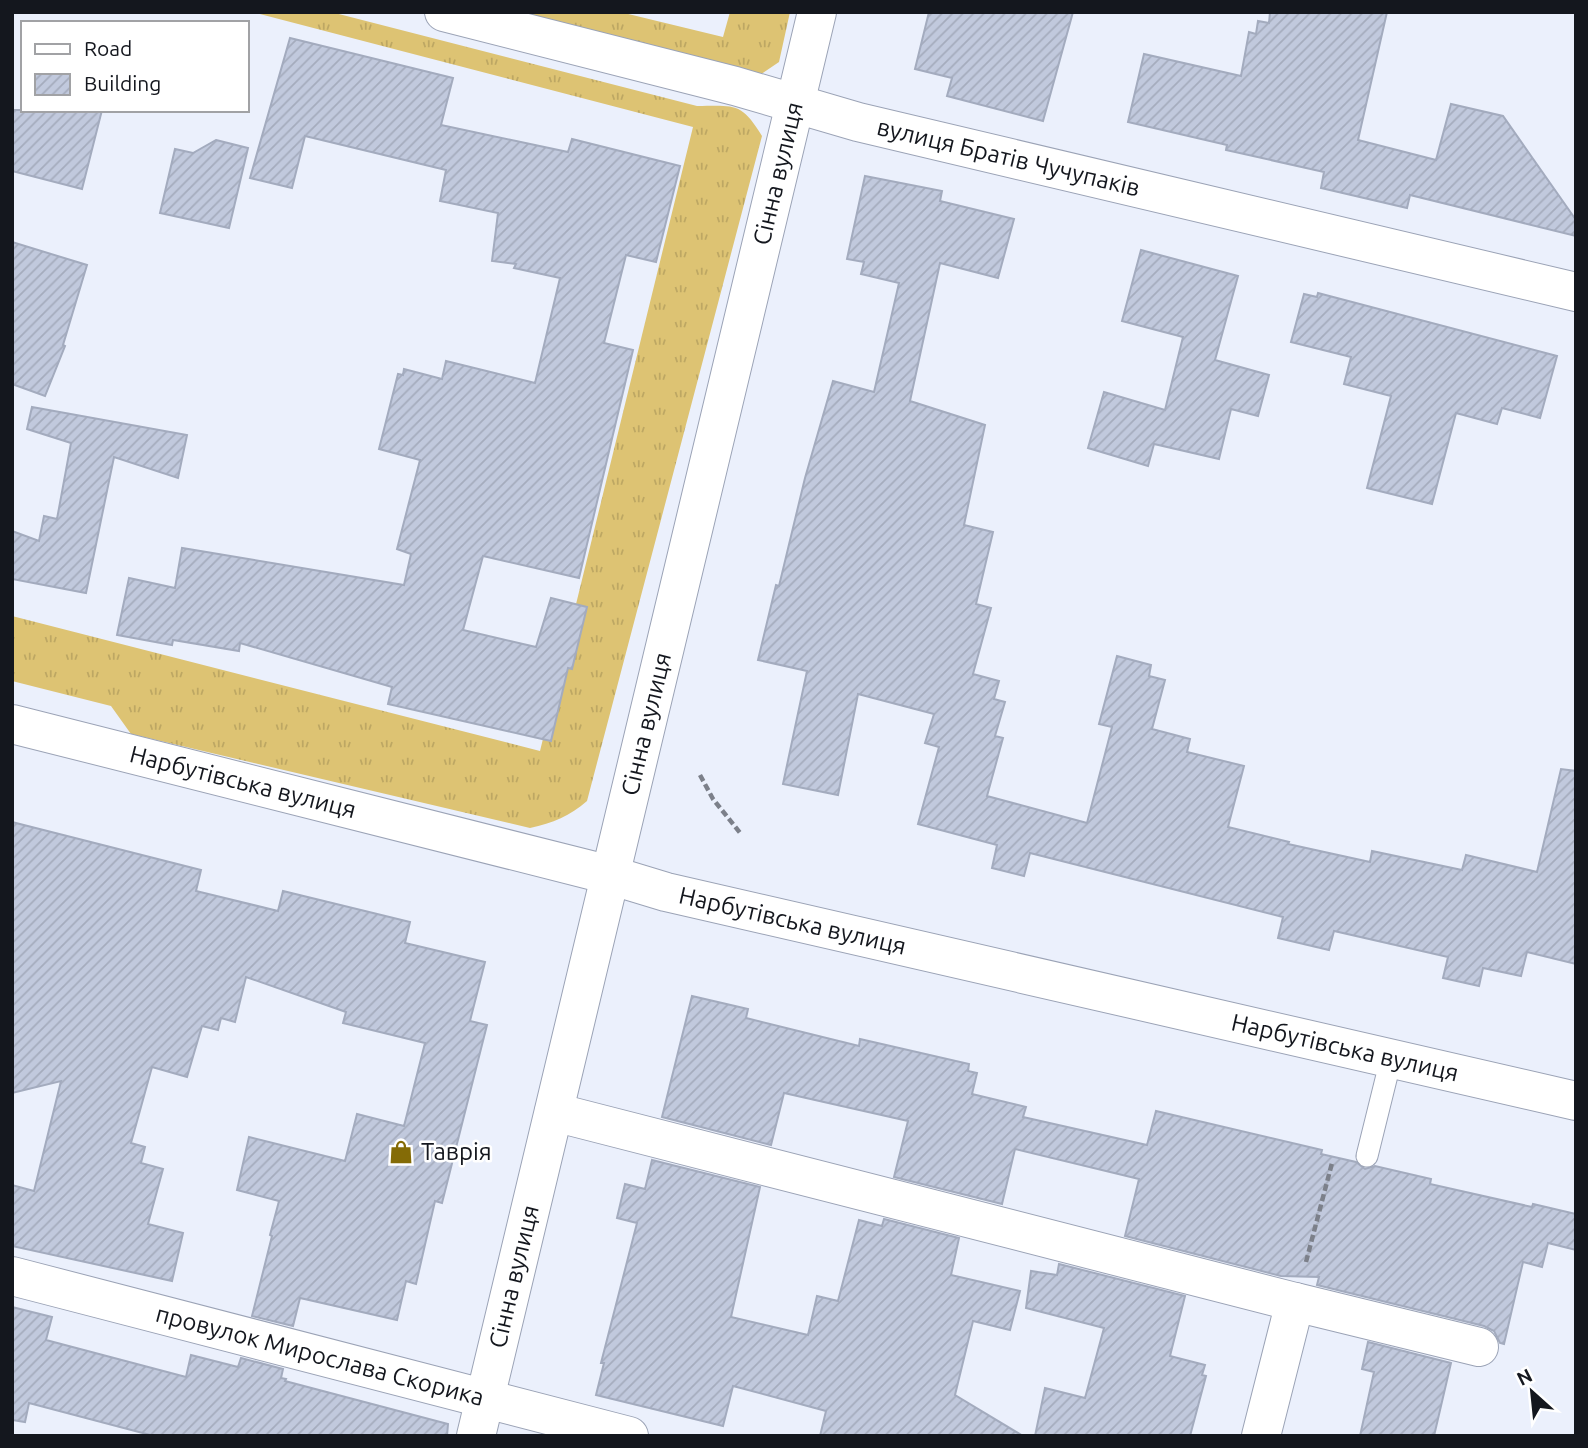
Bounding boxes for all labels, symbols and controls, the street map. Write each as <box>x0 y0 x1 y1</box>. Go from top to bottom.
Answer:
legend <box>21 21 248 112</box>
text: Road <box>84 36 132 60</box>
text: Building <box>84 71 161 95</box>
street label: Сінна вулиця <box>748 99 808 248</box>
street label: вулиця Братів Чучупаків <box>874 113 1143 201</box>
street label: Сінна вулиця <box>616 650 676 798</box>
street label: Нарбутівська вулиця <box>127 740 359 823</box>
street label: Нарбутівська вулиця <box>676 881 909 960</box>
street label: Нарбутівська вулиця <box>1229 1008 1461 1087</box>
shop icon: Таврія <box>387 1138 415 1166</box>
place label: Таврія <box>421 1138 492 1165</box>
street label: Сінна вулиця <box>484 1202 544 1351</box>
street label: провулок Мирослава Скорика <box>153 1300 487 1411</box>
north arrow <box>1497 1357 1567 1427</box>
text: N <box>1513 1364 1536 1390</box>

